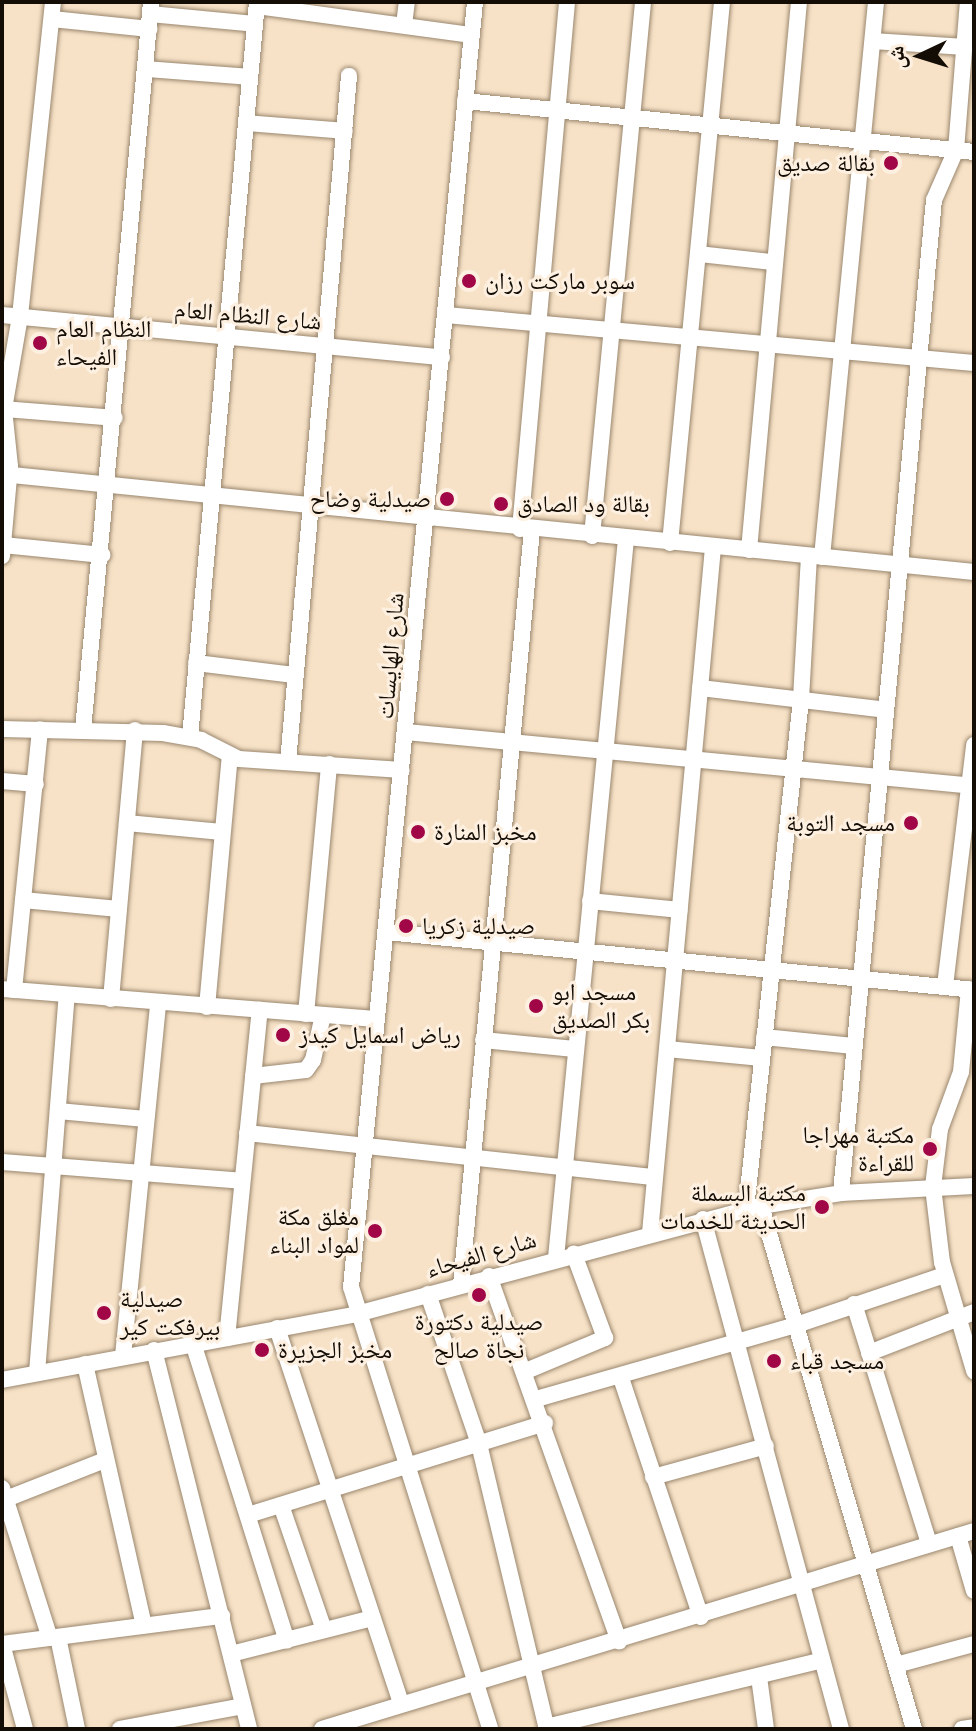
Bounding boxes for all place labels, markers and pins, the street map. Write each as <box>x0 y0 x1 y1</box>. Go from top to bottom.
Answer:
place label: بقالة صديق <box>777 149 875 177</box>
marker: بقالة صديق <box>882 154 900 172</box>
place label: سوبر ماركت رزان <box>485 267 635 295</box>
marker: سوبر ماركت رزان <box>460 272 478 290</box>
place label: النظام العام الفيحاء <box>56 315 152 371</box>
marker: النظام العام الفيحاء <box>31 334 49 352</box>
place label: صيدلية وضاح <box>310 485 431 513</box>
marker: صيدلية وضاح <box>438 490 456 508</box>
place label: بقالة ود الصادق <box>517 490 650 518</box>
marker: بقالة ود الصادق <box>492 495 510 513</box>
place label: مسجد التوبة <box>786 809 895 837</box>
marker: مسجد التوبة <box>902 814 920 832</box>
place label: مخبز المنارة <box>434 818 537 846</box>
marker: مخبز المنارة <box>409 823 427 841</box>
place label: صيدلية زكريا <box>422 912 535 940</box>
marker: صيدلية زكريا <box>397 917 415 935</box>
place label: مسجد ابو بكر الصديق <box>552 978 650 1034</box>
marker: مسجد ابو بكر الصديق <box>527 997 545 1015</box>
place label: رياض اسمايل كيدز <box>299 1021 461 1049</box>
marker: رياض اسمايل كيدز <box>274 1026 292 1044</box>
place label: مكتبة مهراجا للقراءة <box>802 1121 914 1177</box>
marker: مكتبة مهراجا للقراءة <box>921 1140 939 1158</box>
place label: مكتبة البسملة الحديثة للخدمات <box>660 1179 806 1235</box>
marker: مكتبة البسملة الحديثة للخدمات <box>813 1198 831 1216</box>
place label: مغلق مكة لمواد البناء <box>269 1203 359 1259</box>
marker: مغلق مكة لمواد البناء <box>366 1222 384 1240</box>
place label: صيدلية بيرفكت كير <box>120 1285 220 1341</box>
marker: صيدلية دكتورة نجاة صالح <box>470 1286 488 1304</box>
marker: صيدلية بيرفكت كير <box>95 1304 113 1322</box>
place label: صيدلية دكتورة نجاة صالح <box>415 1308 543 1364</box>
place label: مخبز الجزيرة <box>278 1336 392 1364</box>
marker: مخبز الجزيرة <box>253 1341 271 1359</box>
place label: مسجد قباء <box>790 1347 884 1375</box>
marker: مسجد قباء <box>765 1352 783 1370</box>

